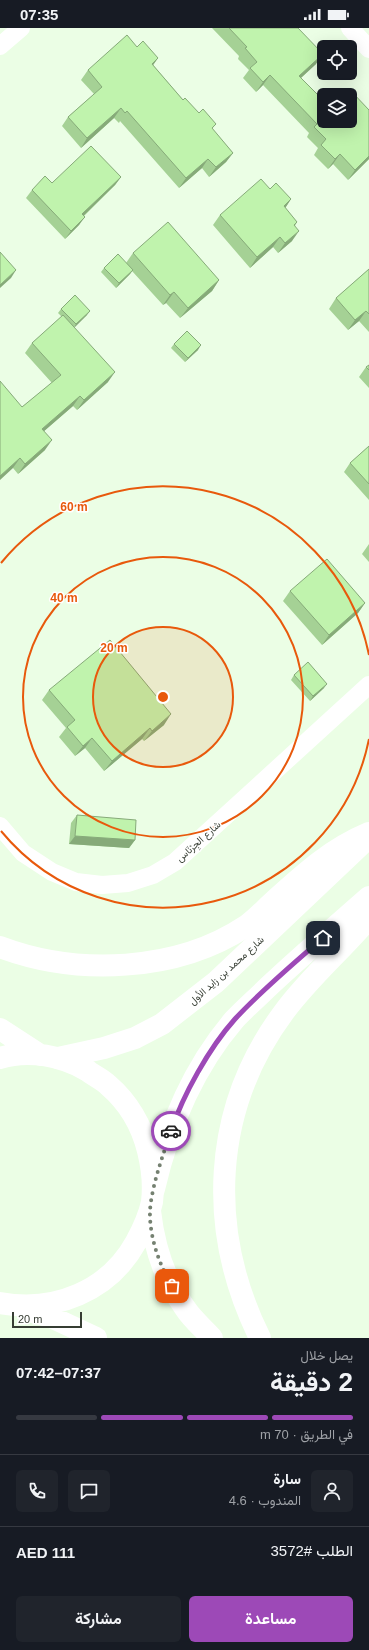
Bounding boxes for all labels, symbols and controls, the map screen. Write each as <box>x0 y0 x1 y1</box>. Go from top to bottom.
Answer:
text: 07:35 <box>20 6 58 23</box>
map controls <box>317 40 357 128</box>
button: locate <box>317 40 357 80</box>
button: layers <box>317 88 357 128</box>
text: 60 m <box>60 500 88 514</box>
text: 40 m <box>50 591 78 605</box>
text: 20 m <box>100 641 128 655</box>
centre of rings <box>156 690 170 704</box>
street label: شارع الجِرْنَاس <box>174 819 224 866</box>
pin <box>306 921 340 955</box>
icon: home <box>312 927 334 949</box>
street label: شارع محمد بن زايد الأول <box>187 934 267 1008</box>
courier <box>151 1111 191 1151</box>
icon: car <box>160 1120 182 1142</box>
pin <box>155 1269 189 1303</box>
icon: bag <box>161 1275 183 1297</box>
scale bar <box>12 1310 82 1329</box>
text: 20 m <box>18 1313 42 1325</box>
text: يصل خلال <box>301 1348 353 1363</box>
text: 07:37–07:42 <box>16 1364 101 1381</box>
text: 2 دقيقة <box>270 1367 353 1397</box>
text: في الطريق · 70 m <box>260 1427 353 1442</box>
button: phone <box>16 1470 58 1512</box>
button: chat <box>68 1470 110 1512</box>
text: سارة <box>273 1470 301 1487</box>
button: person <box>311 1470 353 1512</box>
text: المندوب · 4.6 <box>229 1493 301 1508</box>
text: الطلب #3572 <box>270 1542 353 1559</box>
text: AED 111 <box>16 1544 75 1561</box>
button: مشاركة <box>16 1596 181 1642</box>
button: مساعدة <box>189 1596 353 1642</box>

